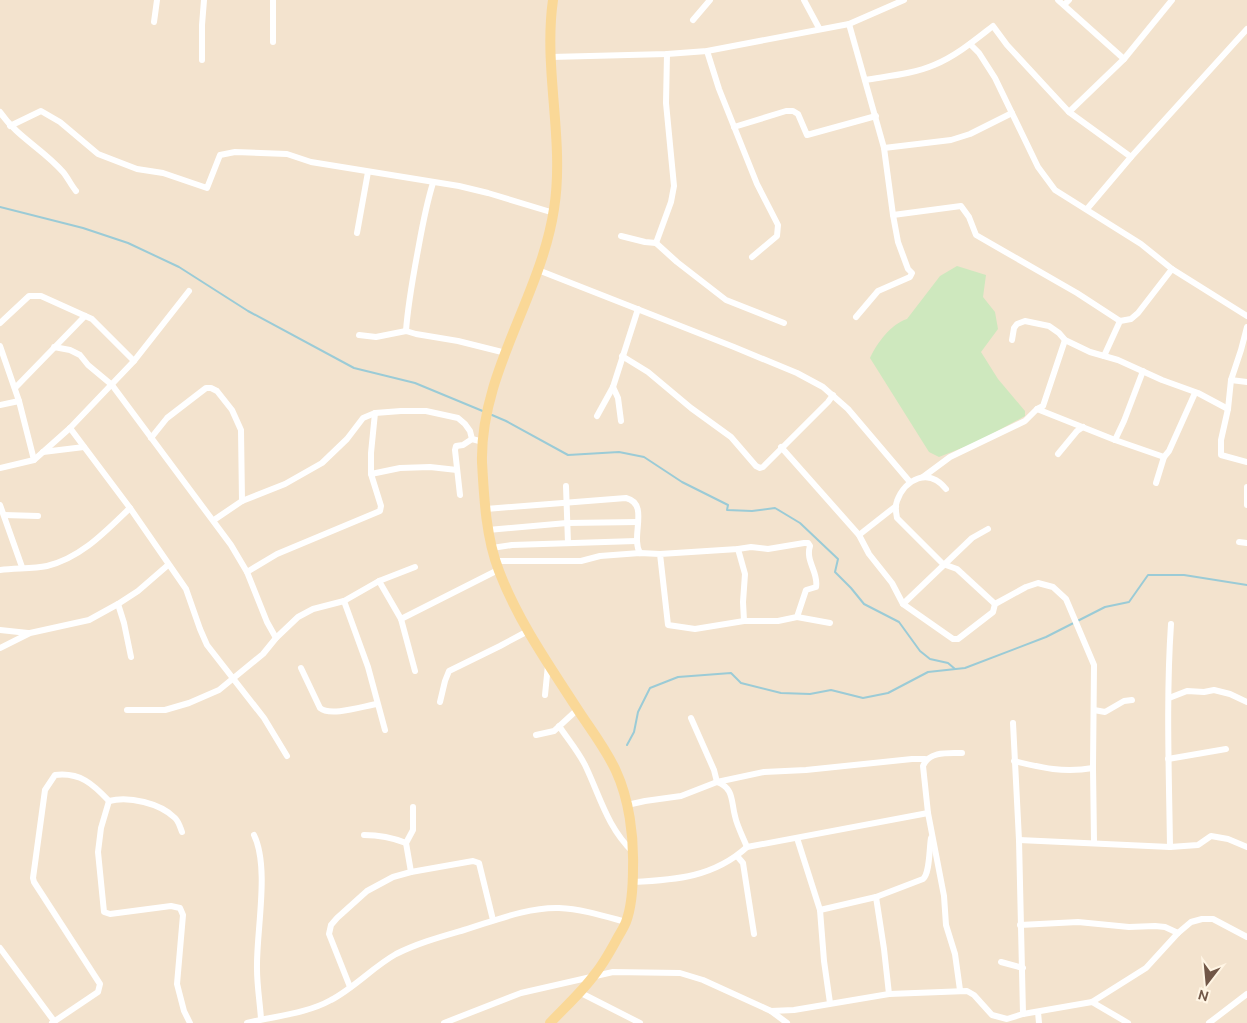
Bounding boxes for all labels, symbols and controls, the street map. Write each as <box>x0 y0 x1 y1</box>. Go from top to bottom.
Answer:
north arrow <box>1182 958 1232 1008</box>
text: N <box>1196 986 1211 1005</box>

